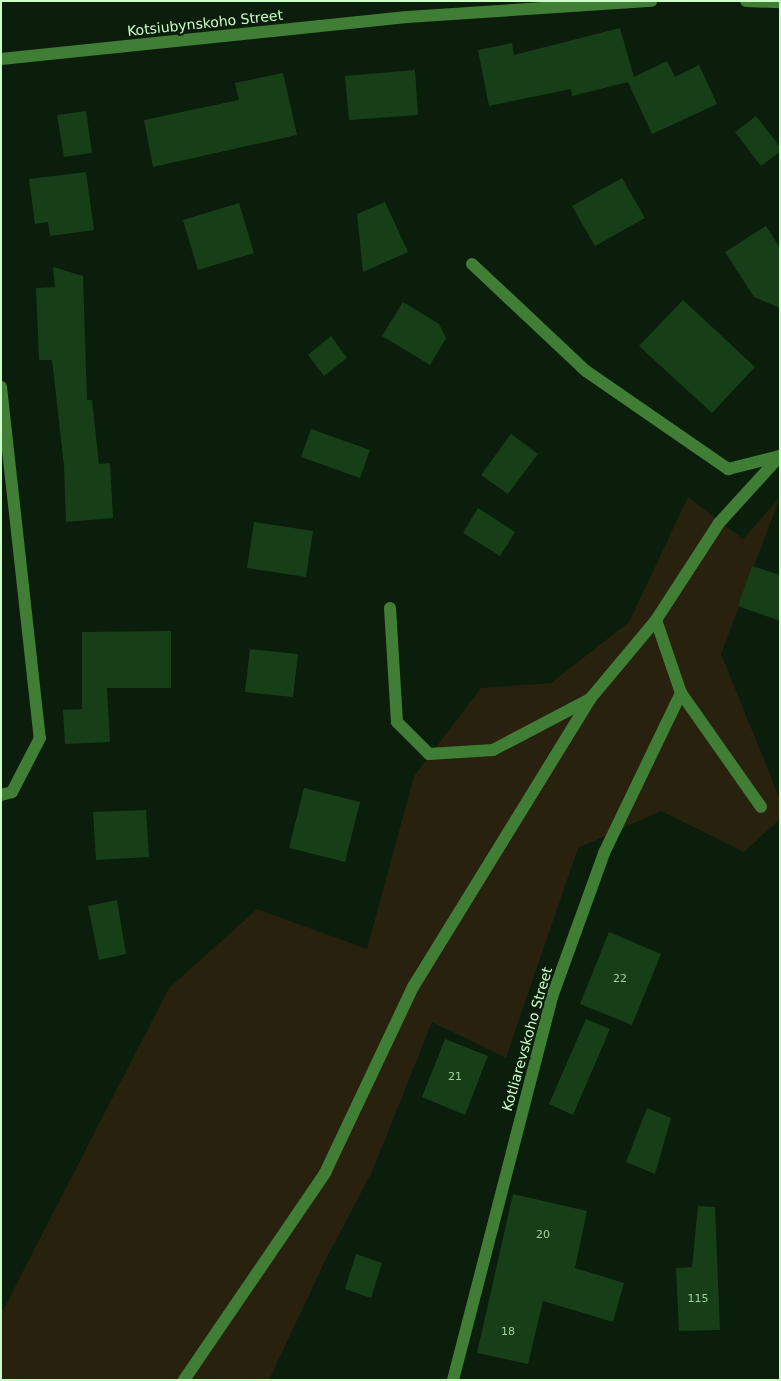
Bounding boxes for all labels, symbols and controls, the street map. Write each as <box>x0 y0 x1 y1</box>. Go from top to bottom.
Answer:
street label: Kotsiubynskoho Street <box>126 6 284 40</box>
street label: Kotliarevskoho Street <box>498 965 556 1113</box>
house number: 22 <box>613 972 627 986</box>
house number: 21 <box>448 1070 462 1084</box>
house number: 20 <box>536 1228 550 1242</box>
house number: 115 <box>688 1292 708 1306</box>
house number: 18 <box>501 1325 515 1339</box>

